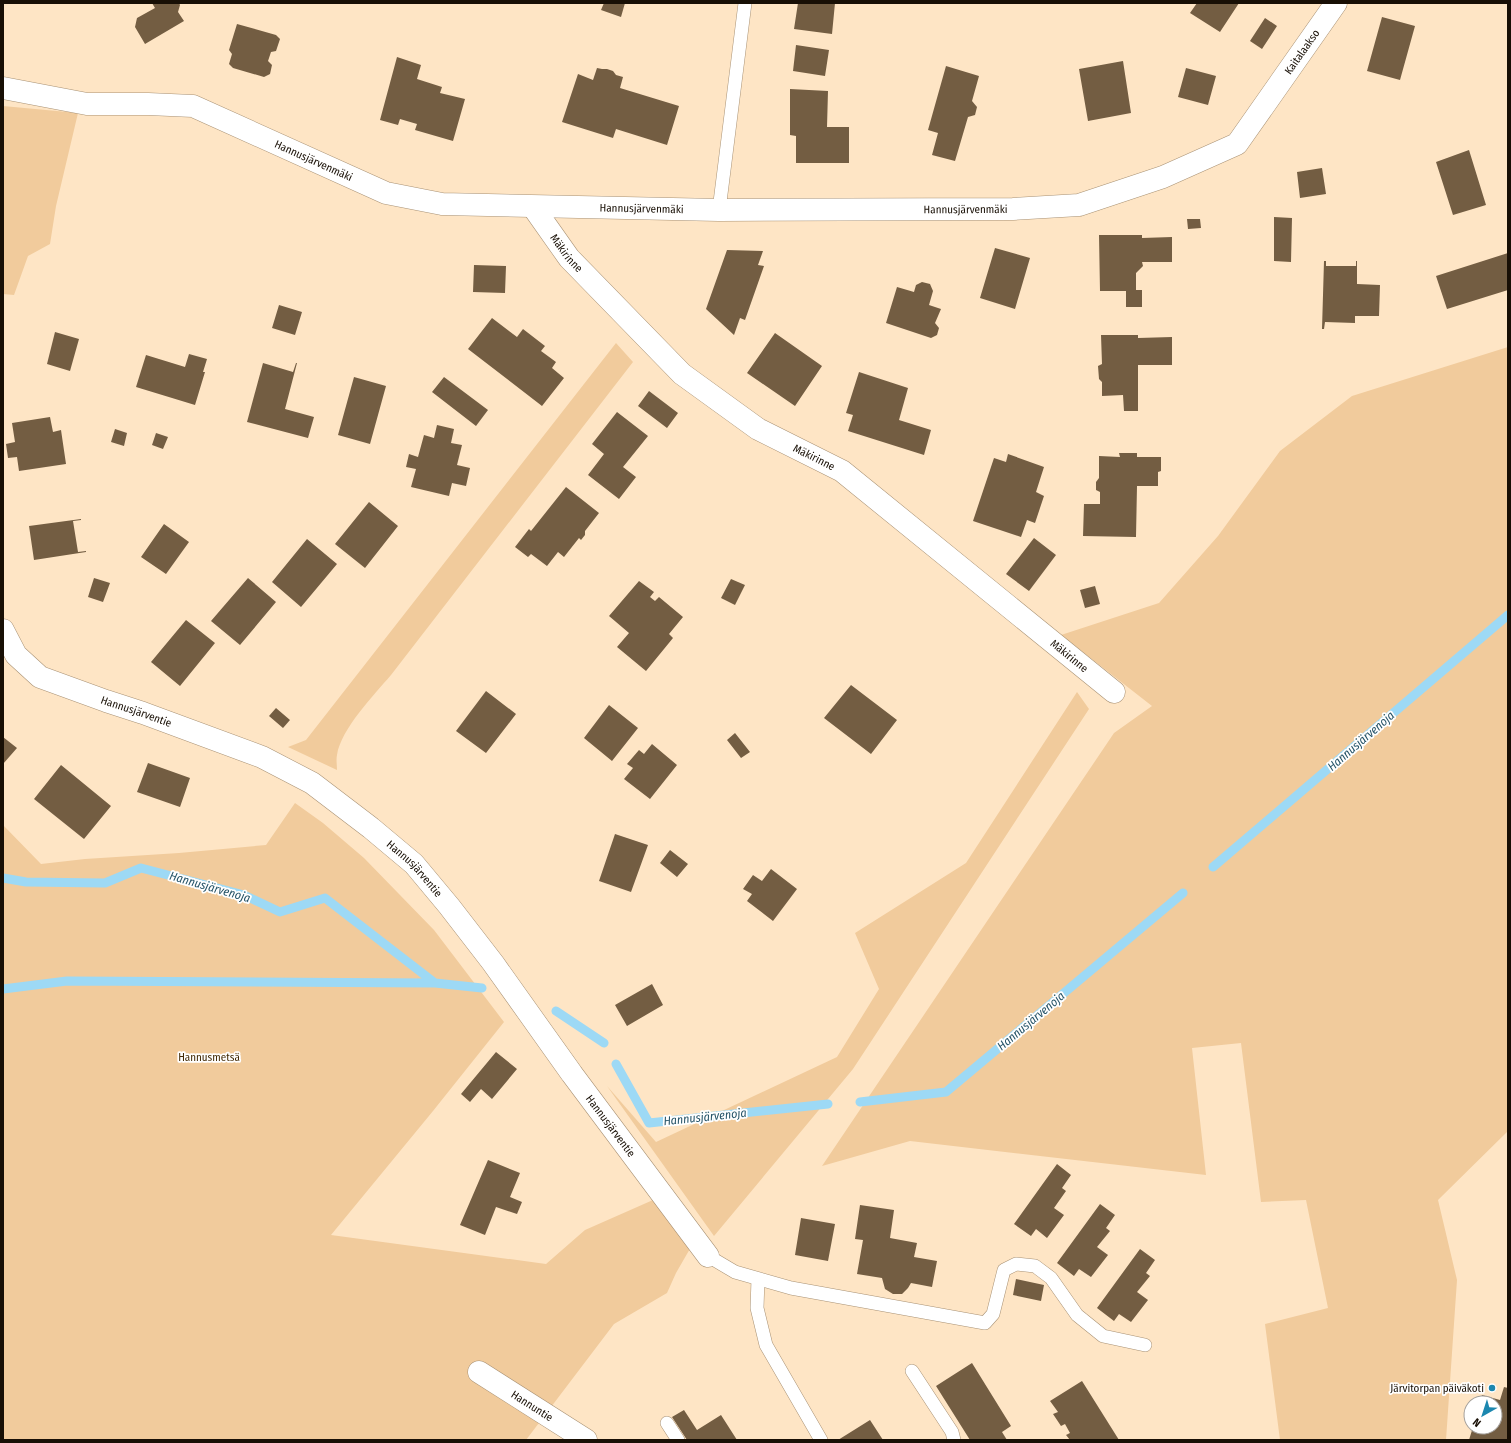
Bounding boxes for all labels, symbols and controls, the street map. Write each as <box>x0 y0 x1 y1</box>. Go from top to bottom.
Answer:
street label: Kaitalaakso <box>1282 27 1323 77</box>
street label: Hannusjärvenmäki <box>273 138 355 184</box>
street label: Hannusjärvenmäki <box>599 201 684 216</box>
street label: Hannusjärvenmäki <box>924 203 1008 216</box>
street label: Mäkirinne <box>547 232 585 275</box>
street label: Mäkirinne <box>791 442 837 473</box>
street label: Mäkirinne <box>1048 637 1091 675</box>
street label: Hannusjärventie <box>99 694 173 730</box>
water label: Hannusjärvenoja <box>1325 708 1397 774</box>
street label: Hannusjärventie <box>384 838 445 900</box>
water label: Hannusjärvenoja <box>168 869 252 905</box>
water label: Hannusjärvenoja <box>995 989 1067 1053</box>
park label: Hannusmetsä <box>178 1051 240 1064</box>
street label: Hannusjärventie <box>583 1093 638 1160</box>
water label: Hannusjärvenoja <box>663 1106 747 1128</box>
place label: Järvitorpan päiväkoti <box>1390 1382 1484 1395</box>
marker: Järvitorpan päiväkoti <box>1487 1383 1497 1393</box>
street label: Hannuntie <box>509 1388 555 1424</box>
north arrow <box>1463 1395 1503 1435</box>
text: N <box>1470 1415 1484 1430</box>

